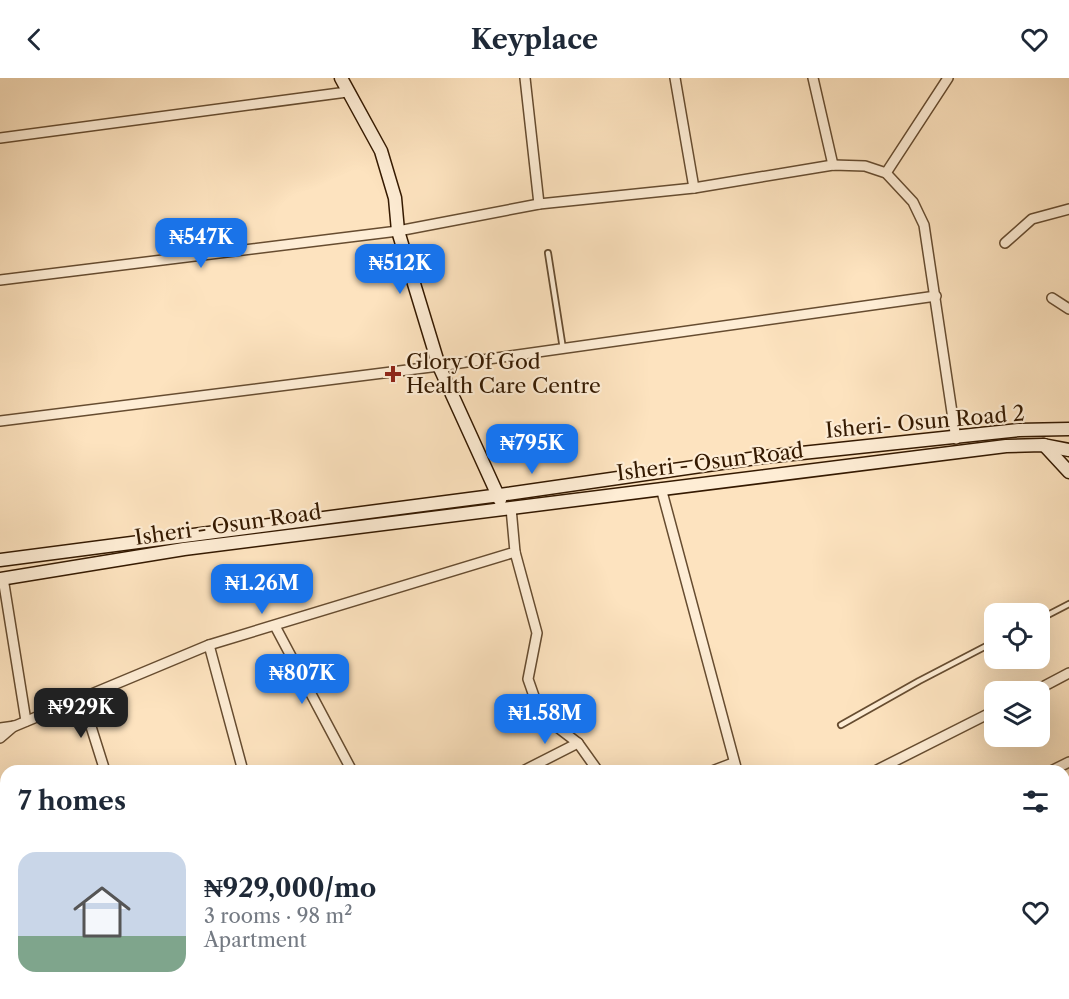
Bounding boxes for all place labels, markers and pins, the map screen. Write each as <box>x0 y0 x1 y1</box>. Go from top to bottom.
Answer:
pin: ₦547K <box>159 218 243 269</box>
pin: ₦512K <box>358 244 442 295</box>
place label: Glory Of God Health Care Centre <box>406 349 601 398</box>
marker: Glory Of God Health Care Centre <box>384 365 402 383</box>
pin: ₦795K <box>490 424 574 475</box>
pin: ₦1.26M <box>213 564 311 615</box>
pin: ₦807K <box>260 654 344 705</box>
pin: ₦929K <box>39 688 123 739</box>
pin: ₦1.58M <box>496 694 594 745</box>

